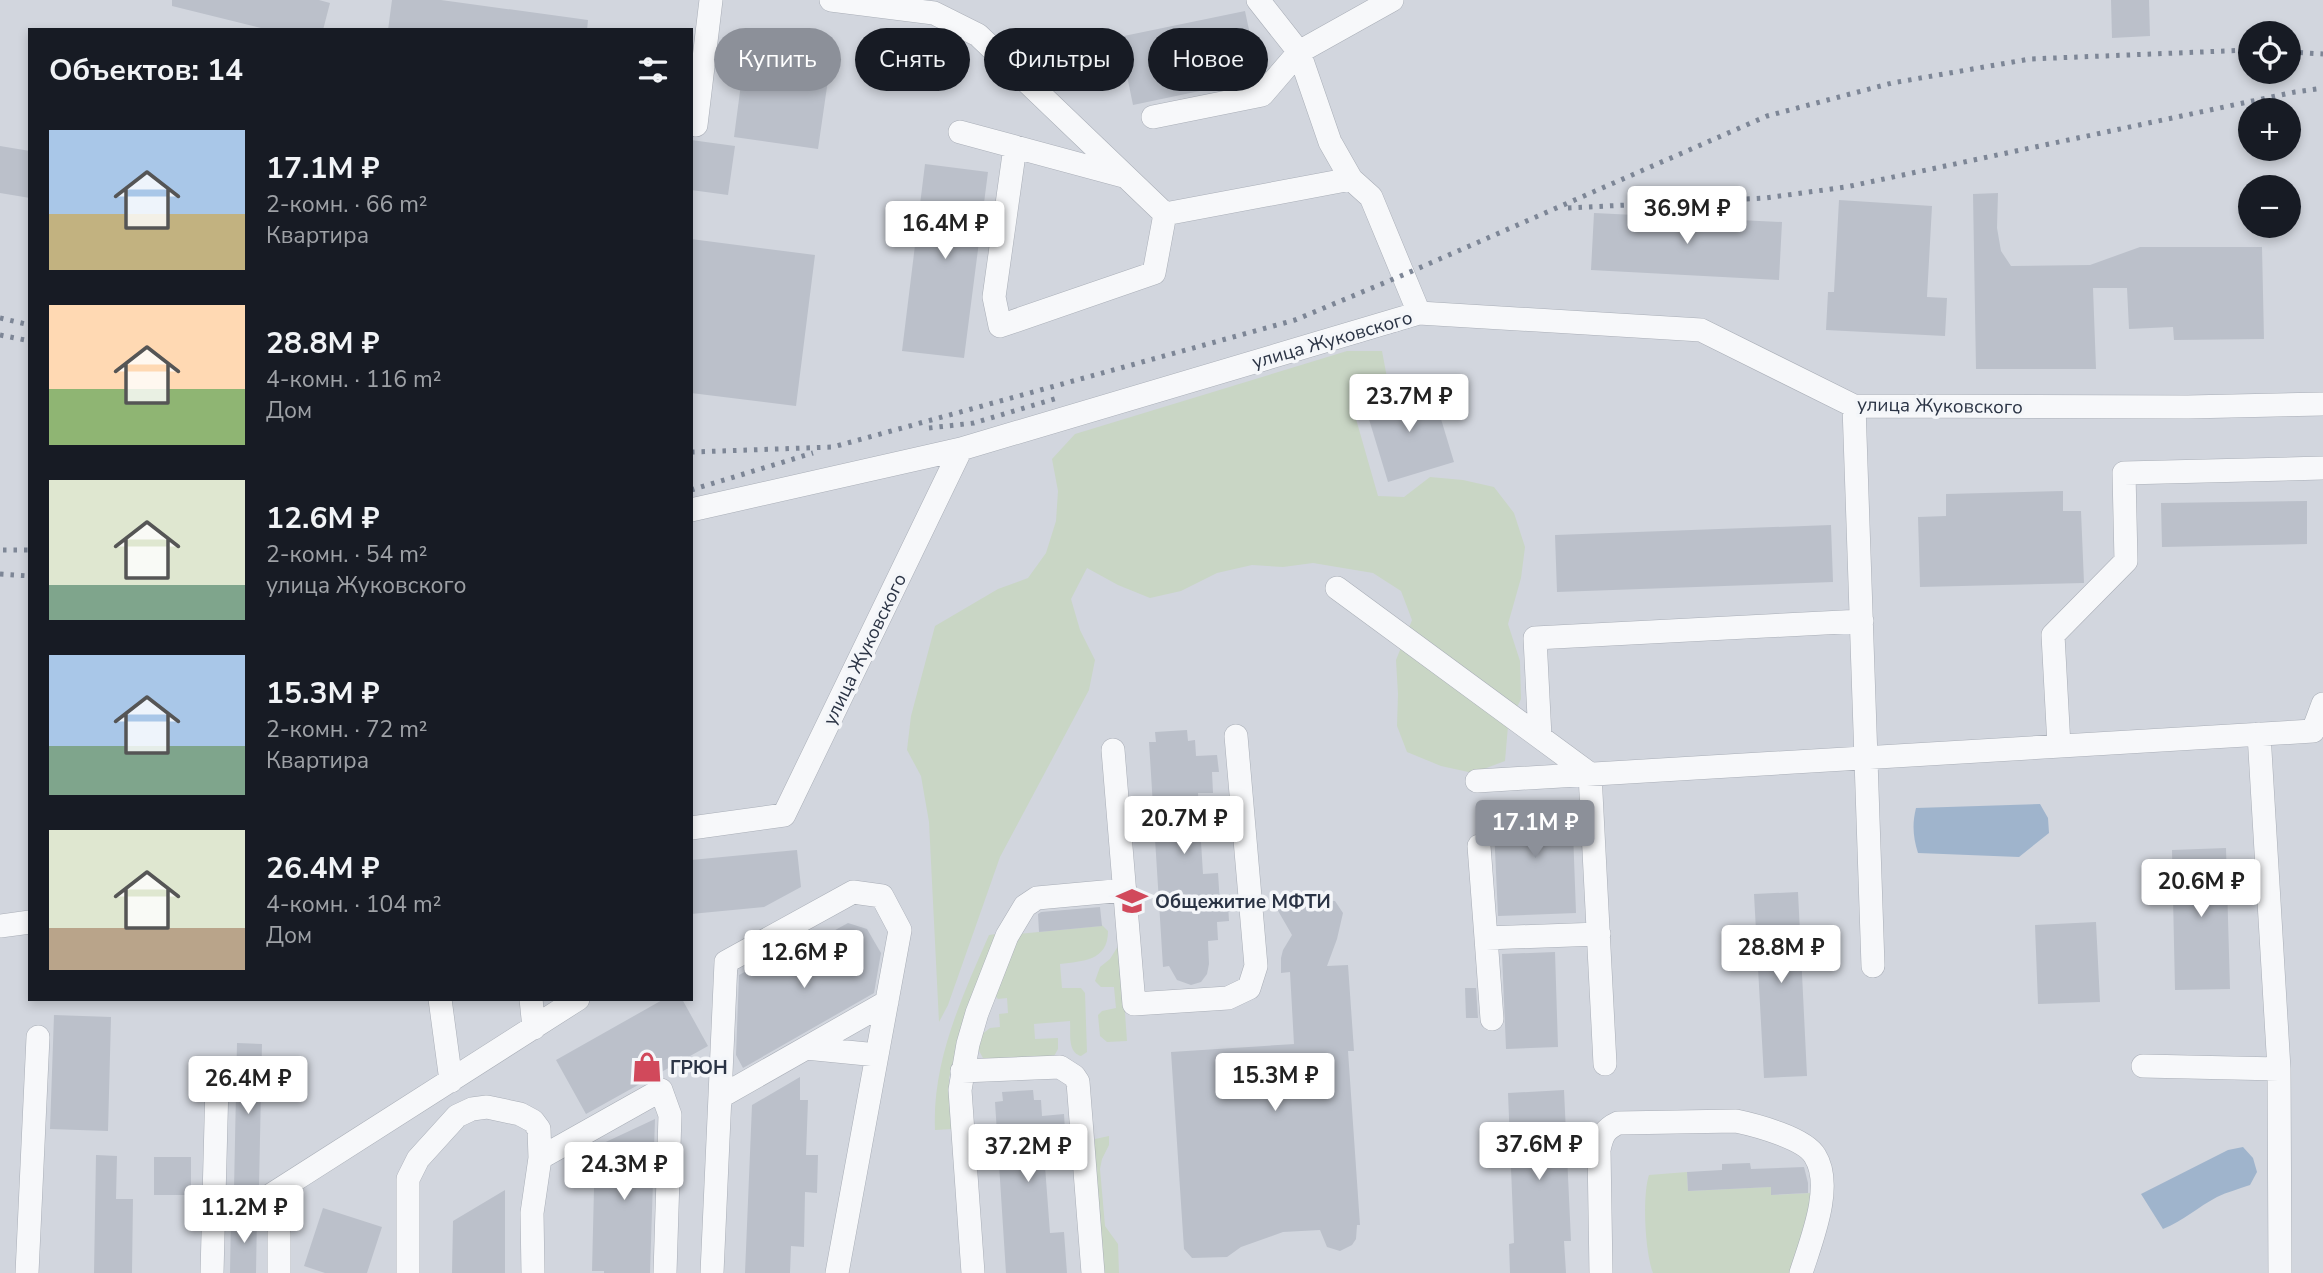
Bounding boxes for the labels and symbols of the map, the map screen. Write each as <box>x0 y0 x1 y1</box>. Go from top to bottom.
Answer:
pin: 36.9M ₽ <box>1622 187 1752 246</box>
pin: 16.4M ₽ <box>880 202 1010 261</box>
street label: улица Жуковского <box>1249 305 1415 375</box>
pin: 23.7M ₽ <box>1344 374 1474 434</box>
street label: улица Жуковского <box>1857 392 2023 420</box>
street label: улица Жуковского <box>817 569 913 730</box>
pin: 20.7M ₽ <box>1119 796 1249 856</box>
pin: 17.1M ₽ <box>1470 800 1600 860</box>
pin: 20.6M ₽ <box>2136 860 2266 919</box>
school or university icon: Общежитие МФТИ <box>1115 884 1149 918</box>
place label: Общежитие МФТИ <box>1155 889 1331 915</box>
pin: 28.8M ₽ <box>1716 926 1846 985</box>
pin: 12.6M ₽ <box>739 930 869 990</box>
shop icon: ГРЮН <box>630 1050 664 1084</box>
pin: 15.3M ₽ <box>1210 1054 1340 1113</box>
place label: ГРЮН <box>670 1055 728 1081</box>
pin: 26.4M ₽ <box>183 1056 313 1116</box>
pin: 37.6M ₽ <box>1474 1122 1604 1182</box>
pin: 37.2M ₽ <box>963 1124 1093 1184</box>
pin: 24.3M ₽ <box>559 1142 689 1202</box>
pin: 11.2M ₽ <box>179 1186 309 1245</box>

